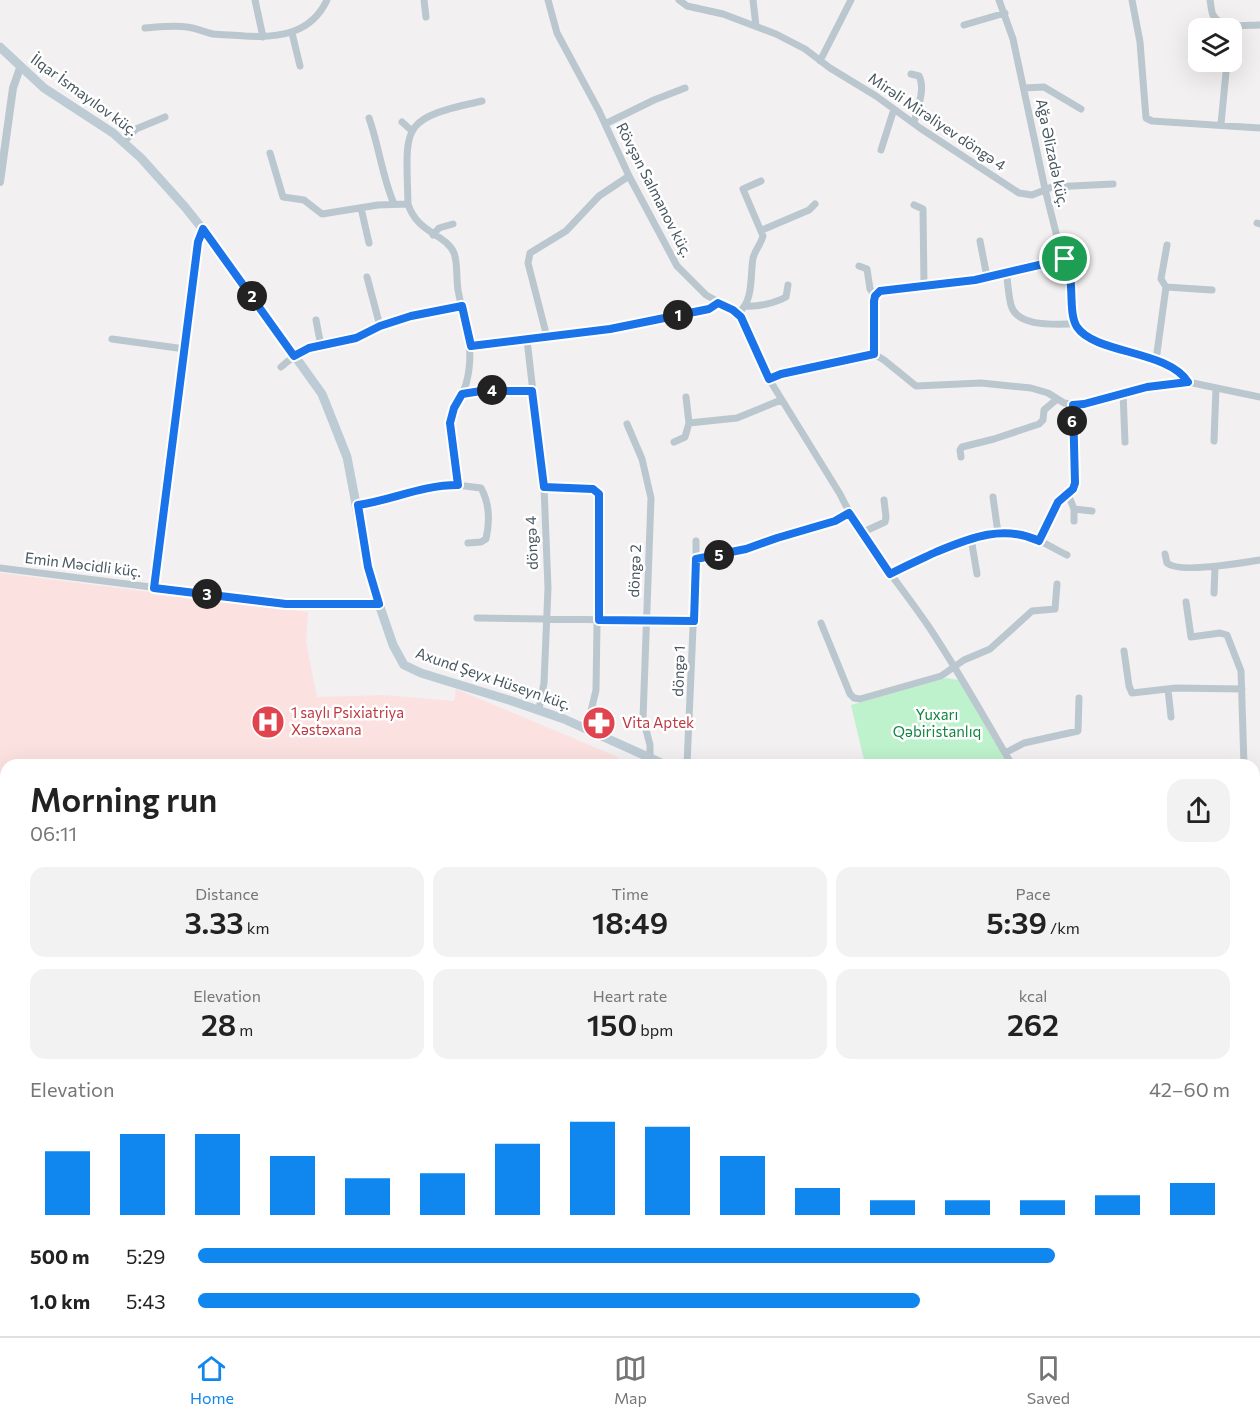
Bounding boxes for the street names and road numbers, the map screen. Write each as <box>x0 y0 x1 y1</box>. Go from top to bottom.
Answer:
street label: İlqar İsmayılov küç. <box>28 49 141 139</box>
street label: Mirəli Mirəliyev döngə 4 <box>865 68 1010 174</box>
street label: Ağa Əlizadə küç. <box>1033 97 1073 209</box>
street label: Rövşən Salmanov küç. <box>613 119 697 260</box>
street label: döngə 4 <box>521 516 541 570</box>
street label: döngə 2 <box>624 544 644 598</box>
street label: Emin Məcidli küç. <box>24 548 142 580</box>
street label: Axund Şeyx Hüseyn küç. <box>413 643 573 713</box>
street label: döngə 1 <box>668 645 688 697</box>

